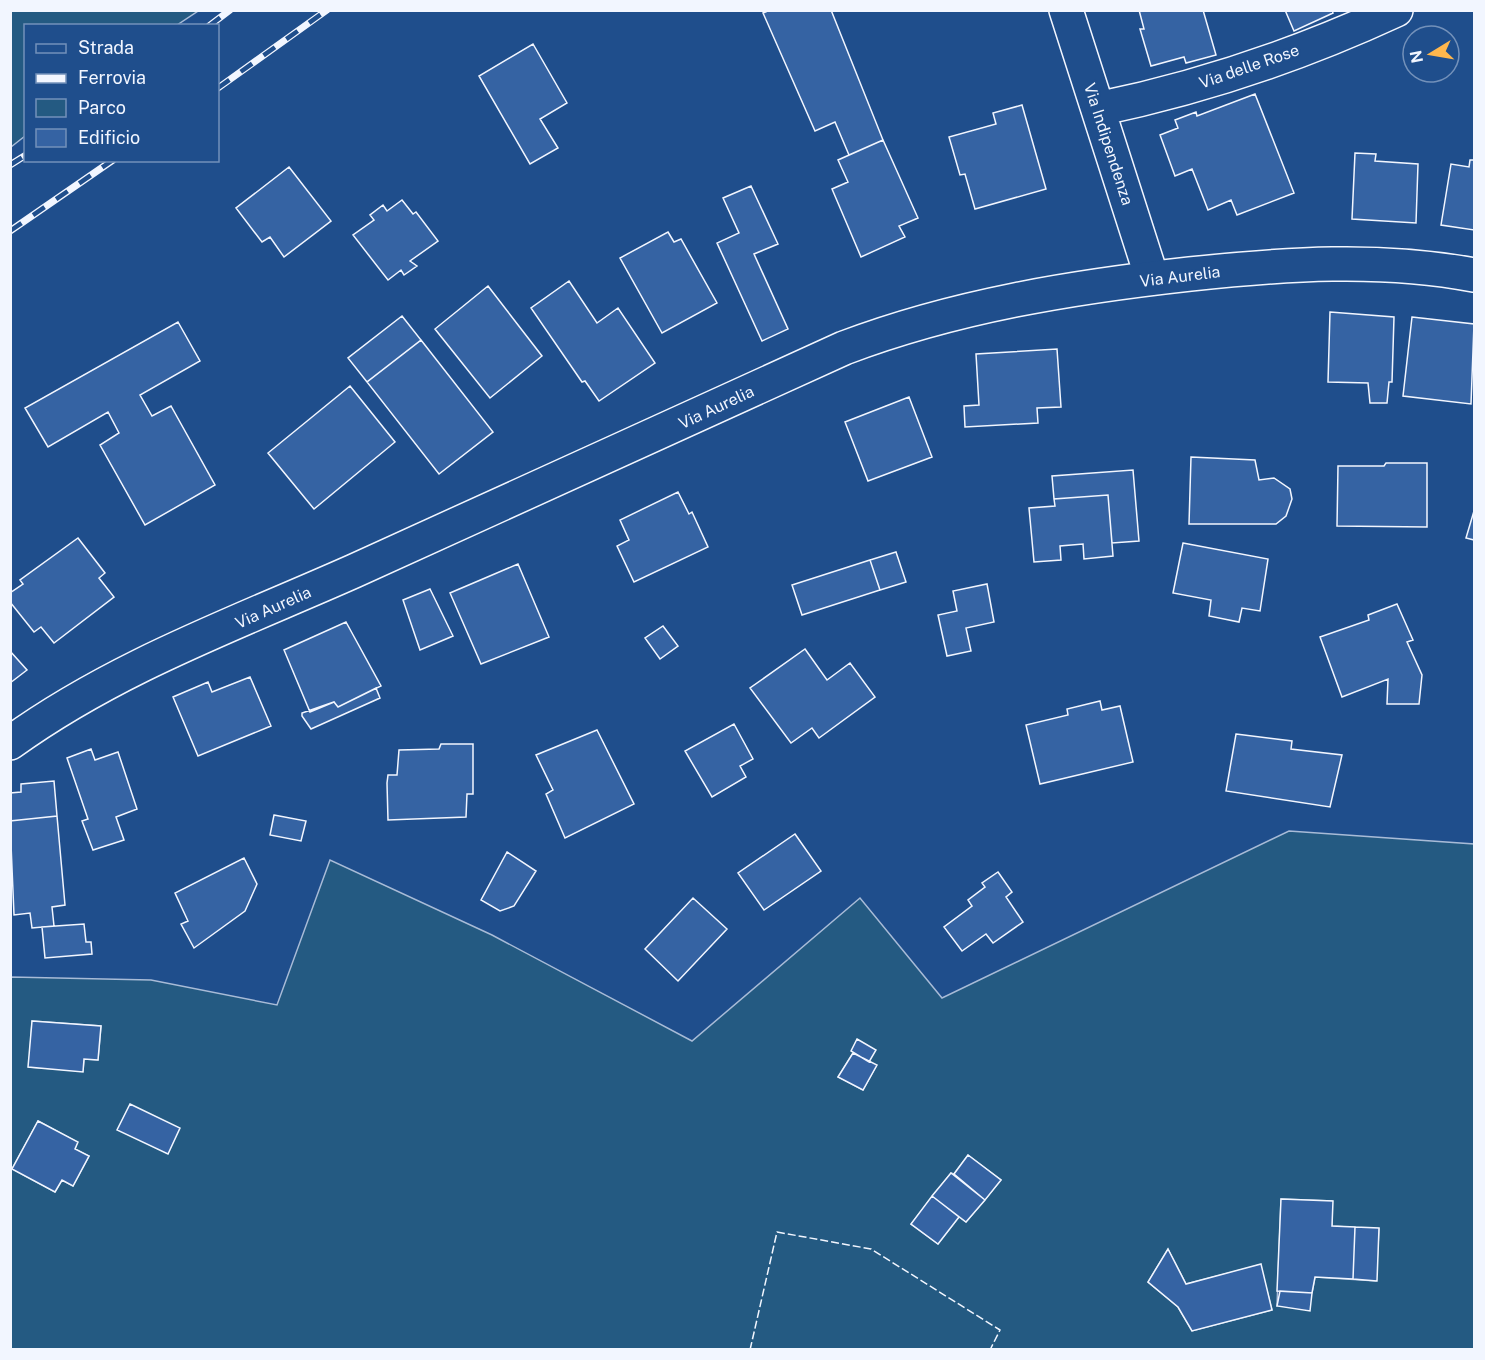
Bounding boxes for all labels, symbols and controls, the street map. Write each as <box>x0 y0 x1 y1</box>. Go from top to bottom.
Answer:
legend <box>24 24 219 162</box>
north arrow <box>1401 24 1461 84</box>
text: Strada <box>78 37 134 58</box>
street label: Via delle Rose <box>1197 40 1302 92</box>
text: N <box>1406 49 1427 65</box>
text: Ferrovia <box>78 67 146 88</box>
street label: Via Indipendenza <box>1080 81 1137 208</box>
text: Parco <box>78 97 126 118</box>
text: Edificio <box>78 127 140 148</box>
street label: Via Aurelia <box>1139 262 1221 291</box>
street label: Via Aurelia <box>676 382 757 433</box>
street label: Via Aurelia <box>232 582 314 633</box>

